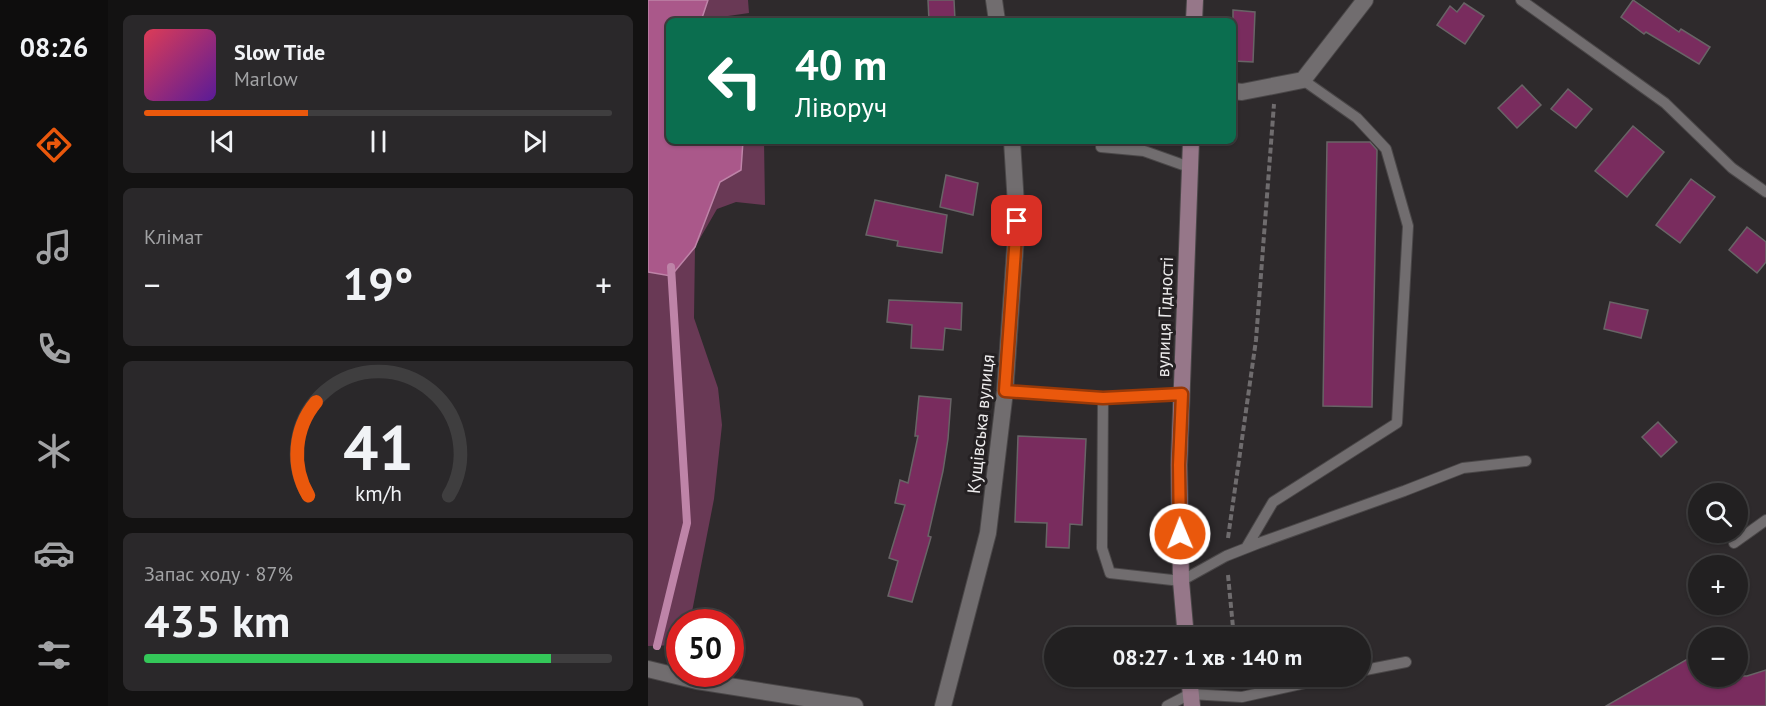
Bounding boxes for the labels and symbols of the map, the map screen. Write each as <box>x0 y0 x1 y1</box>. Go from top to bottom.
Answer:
pin <box>991 195 1042 246</box>
street label: вулиця Гідності <box>1151 256 1178 378</box>
street label: Кущівська вулиця <box>962 353 999 495</box>
position arrow <box>1148 502 1212 566</box>
speed limit sign: 50 <box>666 609 744 687</box>

